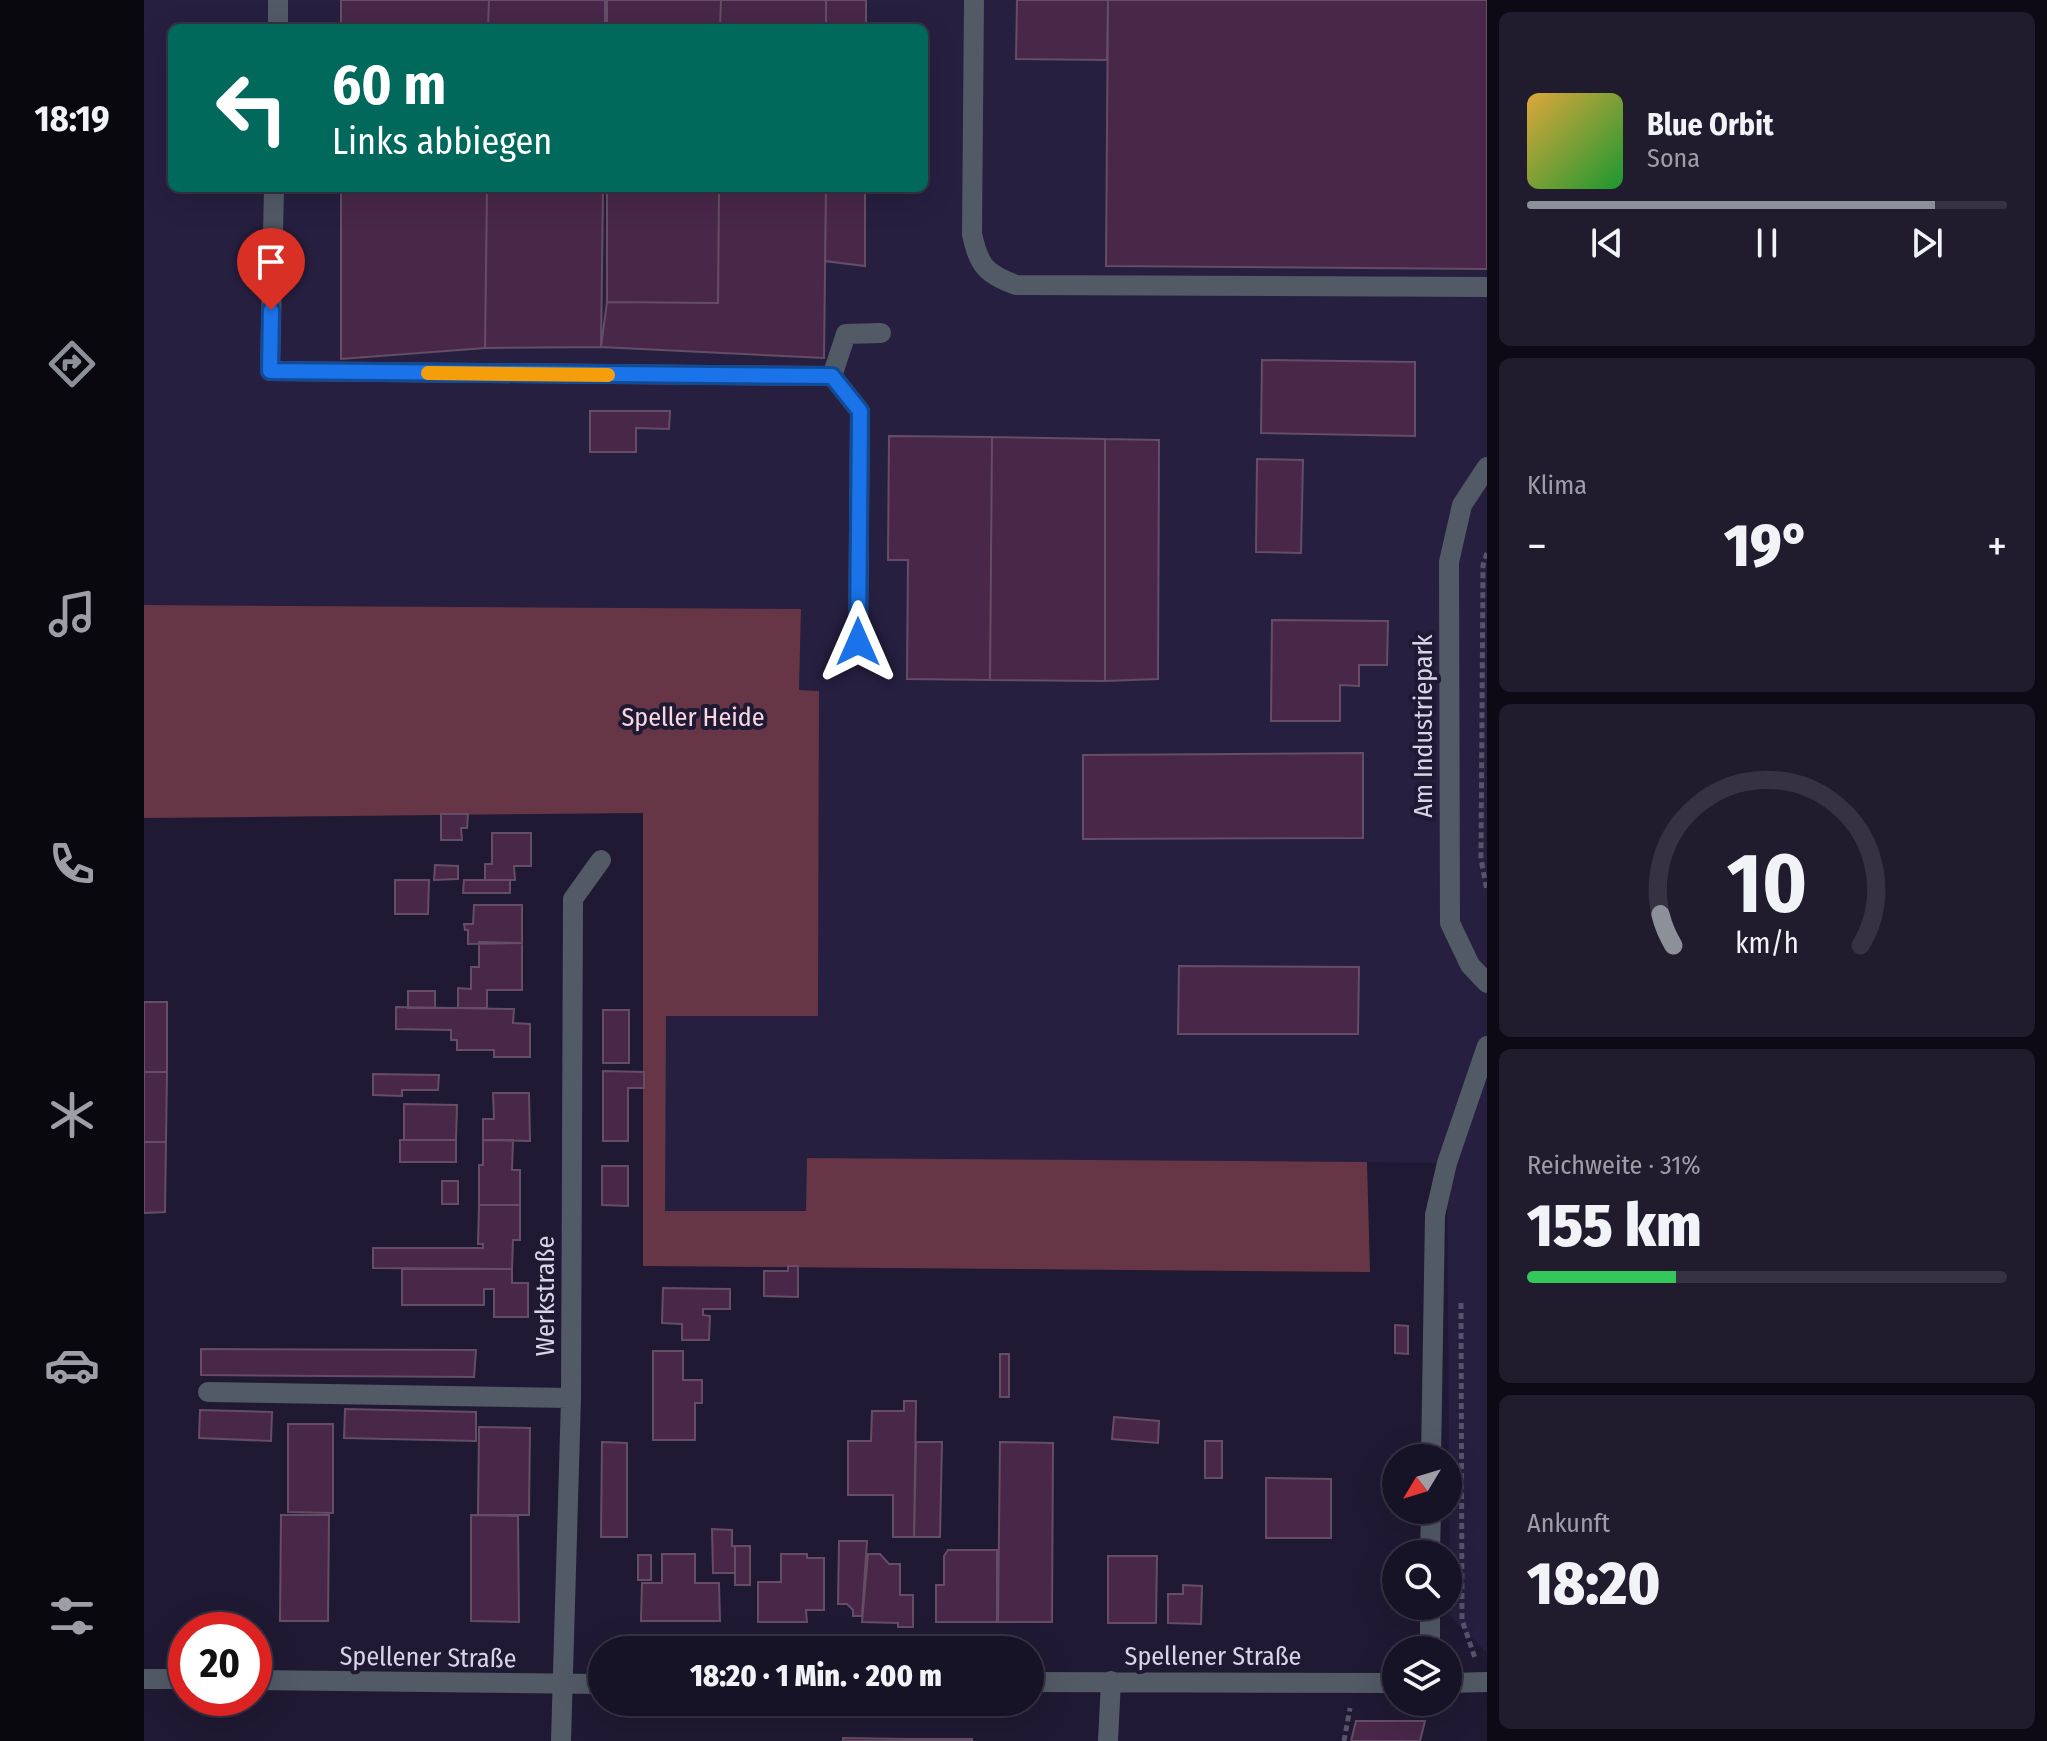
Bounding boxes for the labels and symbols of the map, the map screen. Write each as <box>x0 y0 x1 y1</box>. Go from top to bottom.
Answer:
pin <box>237 228 305 310</box>
position arrow <box>816 600 900 684</box>
street label: Am Industriepark <box>1408 633 1439 818</box>
park label: Speller Heide <box>621 702 765 733</box>
street label: Werkstraße <box>530 1236 561 1356</box>
north arrow <box>1382 1444 1462 1524</box>
speed limit sign: 20 <box>168 1612 272 1716</box>
street label: Spellener Straße <box>339 1640 517 1675</box>
street label: Spellener Straße <box>1125 1641 1301 1672</box>

